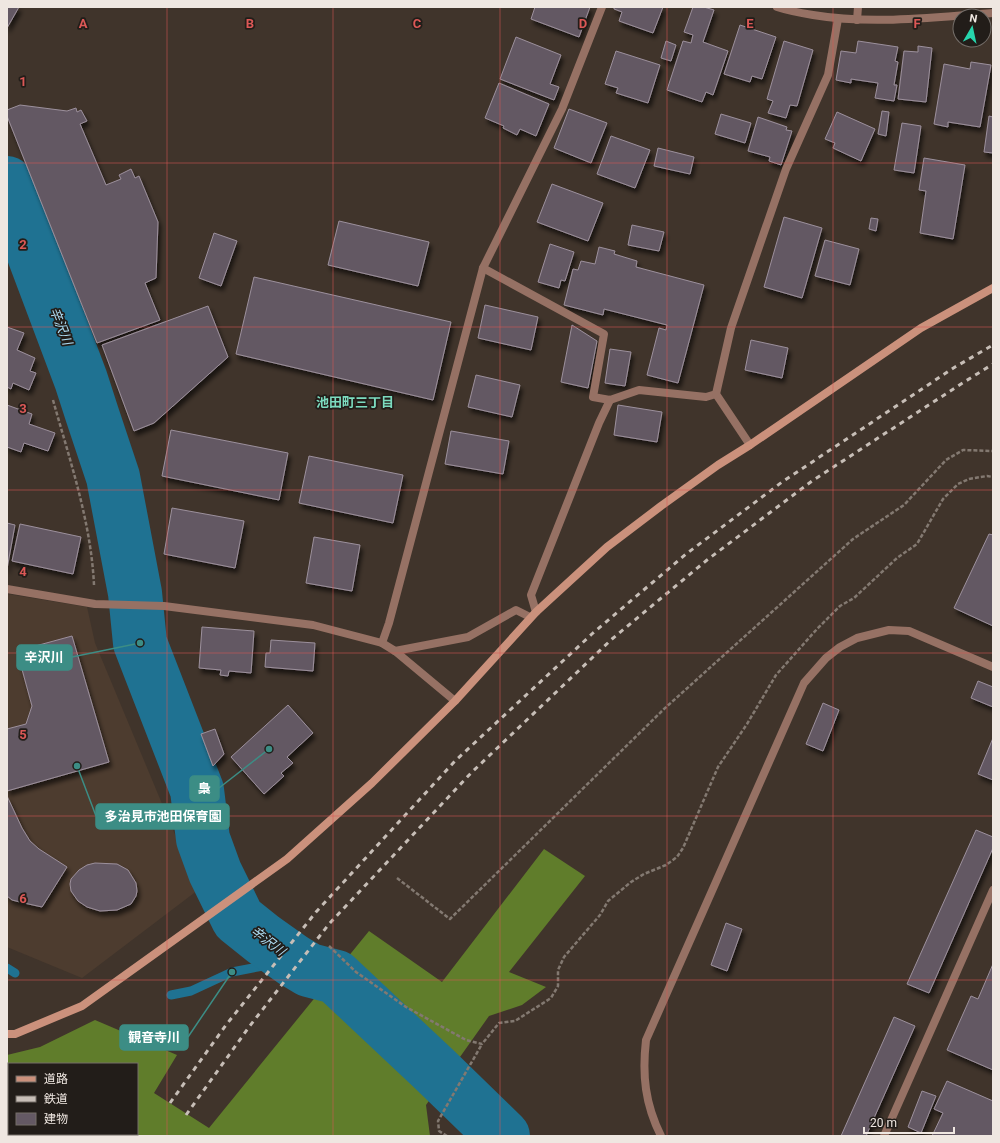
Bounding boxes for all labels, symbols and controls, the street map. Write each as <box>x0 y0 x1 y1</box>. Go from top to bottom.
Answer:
north arrow <box>952 8 992 48</box>
text: N <box>969 12 979 26</box>
text: A <box>79 16 88 31</box>
text: B <box>246 16 254 31</box>
text: C <box>413 16 422 31</box>
text: D <box>579 16 587 31</box>
text: E <box>746 16 754 31</box>
text: F <box>913 16 921 31</box>
text: 1 <box>19 74 27 89</box>
text: 2 <box>19 237 27 252</box>
water label: 辛沢川 <box>47 305 76 349</box>
district label: 池田町三丁目 <box>316 395 394 410</box>
text: 3 <box>19 401 27 416</box>
text: 4 <box>19 564 27 579</box>
callout: 辛沢川 <box>17 645 72 670</box>
text: 辛沢川 <box>24 650 64 665</box>
text: 5 <box>19 727 27 742</box>
callout: 梟 <box>190 776 219 801</box>
text: 梟 <box>197 781 211 796</box>
callout: 多治見市池田保育園 <box>96 804 229 829</box>
text: 多治見市池田保育園 <box>104 809 222 824</box>
text: 6 <box>19 891 27 906</box>
water label: 辛沢川 <box>248 923 290 960</box>
callout: 観音寺川 <box>120 1025 188 1050</box>
text: 観音寺川 <box>128 1030 180 1045</box>
legend <box>8 1063 138 1135</box>
text: 道路 <box>44 1072 68 1086</box>
text: 鉄道 <box>44 1092 68 1106</box>
scale bar <box>864 1109 954 1135</box>
text: 建物 <box>44 1112 68 1126</box>
text: 20 m <box>870 1116 897 1130</box>

